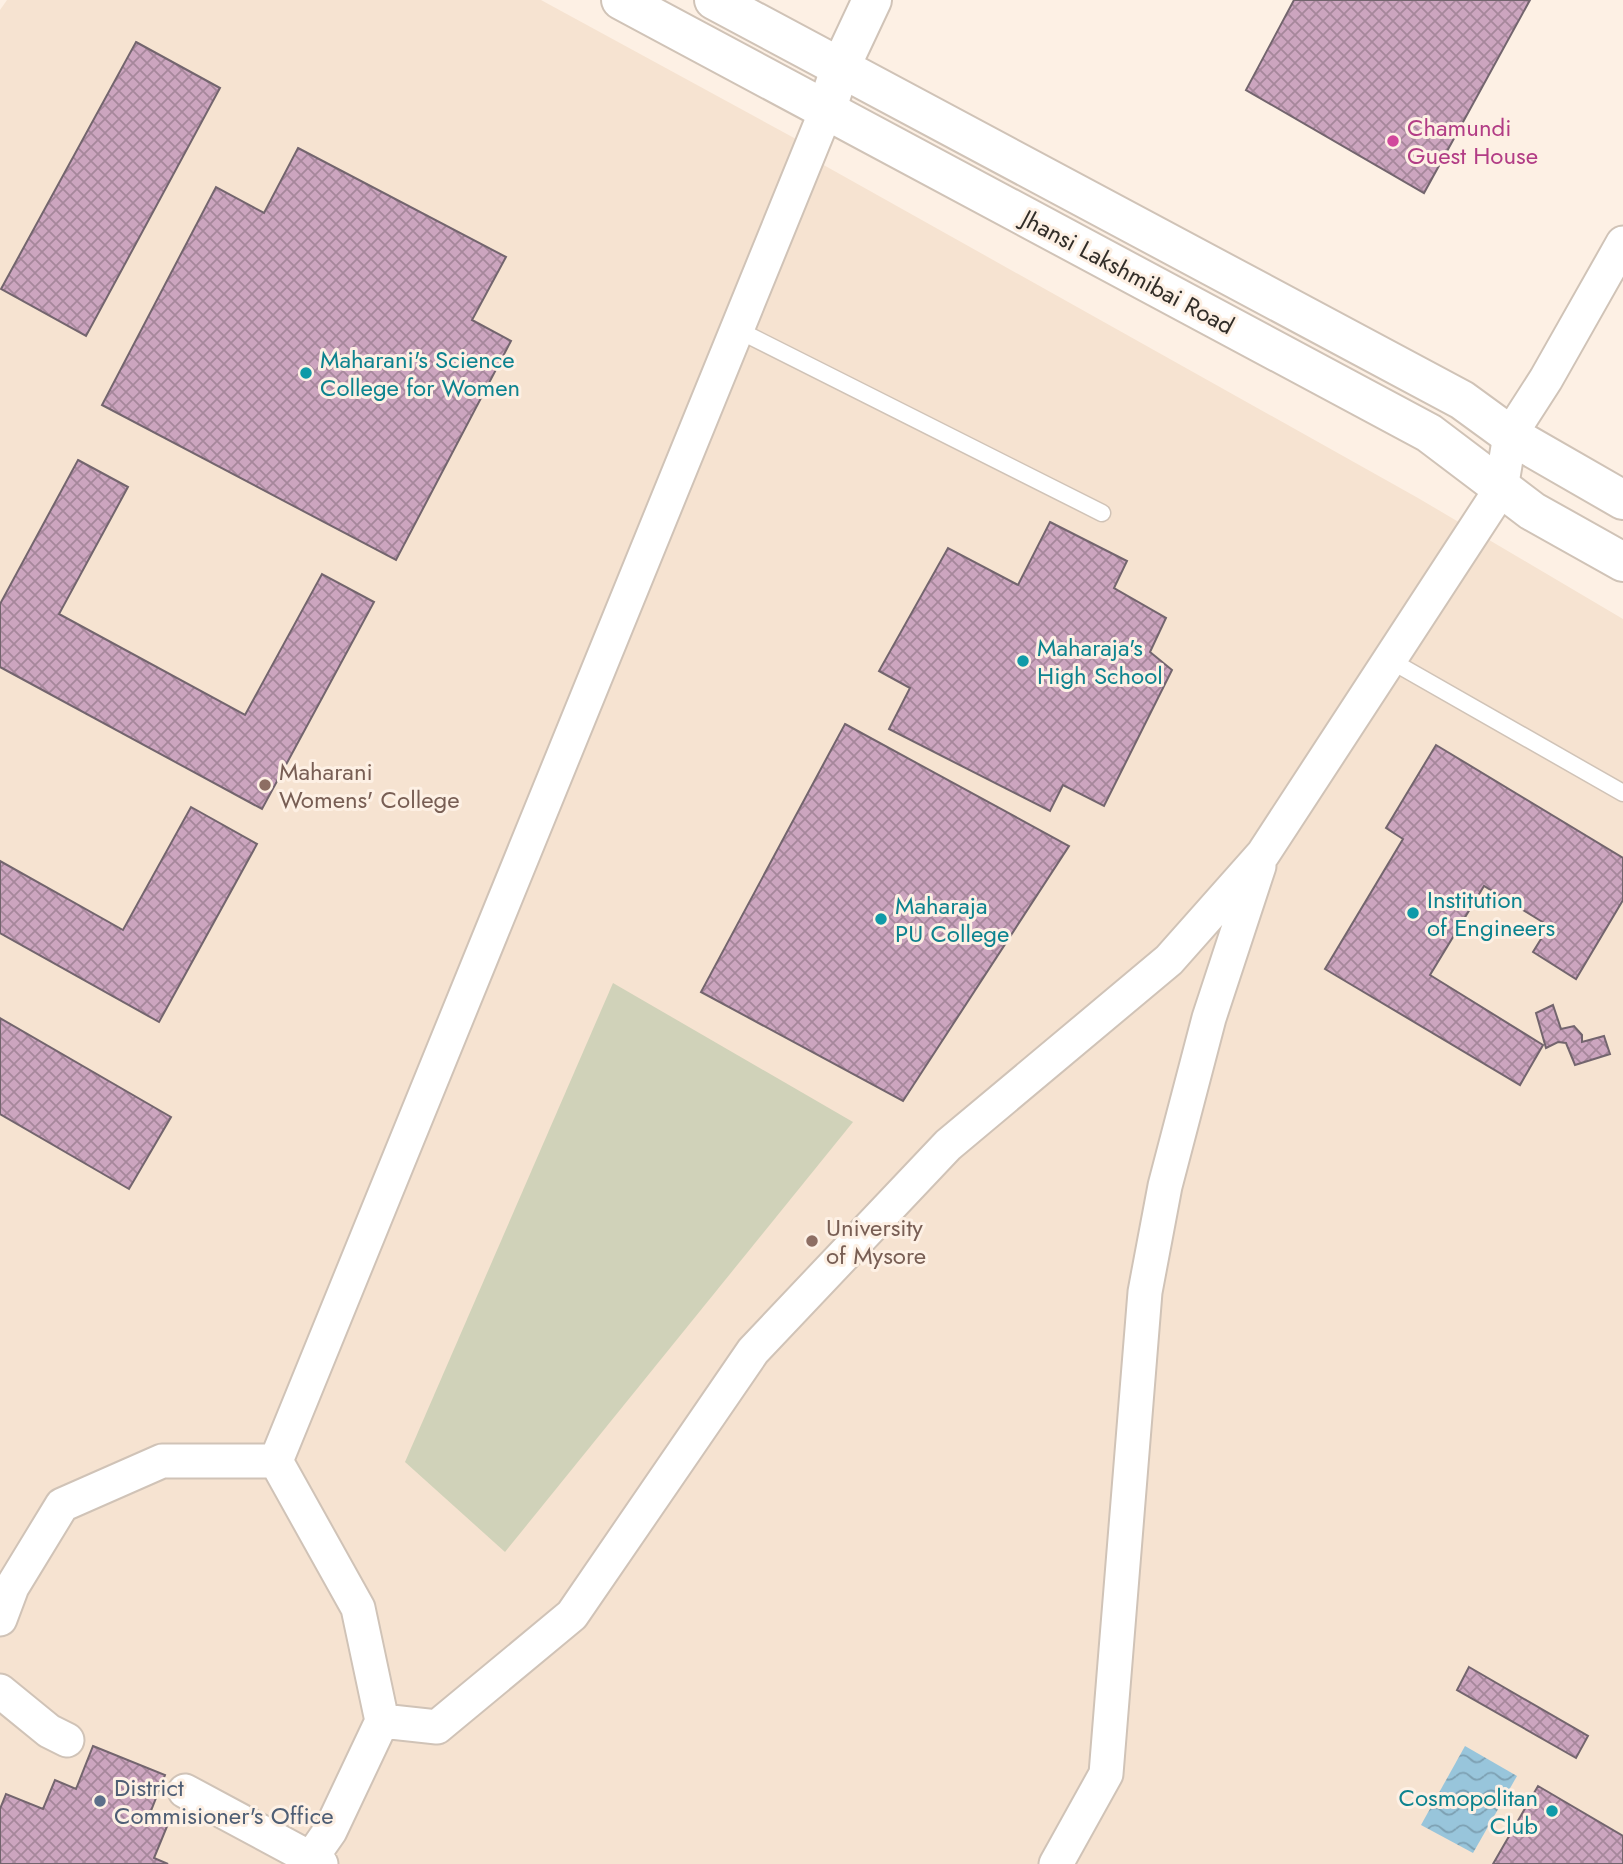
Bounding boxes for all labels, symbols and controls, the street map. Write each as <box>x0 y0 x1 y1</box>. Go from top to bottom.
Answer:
place label: Chamundi Guest House <box>1407 110 1538 173</box>
marker: Chamundi Guest House <box>1385 133 1401 149</box>
street label: Jhansi Lakshmibai Road <box>1013 200 1240 343</box>
place label: Maharani's Science College for Women <box>320 342 520 405</box>
marker: Maharani's Science College for Women <box>298 365 314 381</box>
place label: Maharaja's High School <box>1037 630 1163 693</box>
marker: Maharaja's High School <box>1015 653 1031 669</box>
place label: Maharani Womens' College <box>279 754 460 817</box>
marker: Maharani Womens' College <box>257 777 273 793</box>
place label: Institution of Engineers <box>1427 882 1555 945</box>
place label: Maharaja PU College <box>895 888 1009 951</box>
marker: Institution of Engineers <box>1405 905 1421 921</box>
marker: Maharaja PU College <box>873 911 889 927</box>
place label: University of Mysore <box>826 1210 926 1273</box>
marker: University of Mysore <box>804 1233 820 1249</box>
place label: District Commisioner's Office <box>114 1770 334 1833</box>
place label: Cosmopolitan Club <box>1399 1780 1538 1843</box>
marker: District Commisioner's Office <box>92 1793 108 1809</box>
marker: Cosmopolitan Club <box>1544 1803 1560 1819</box>

